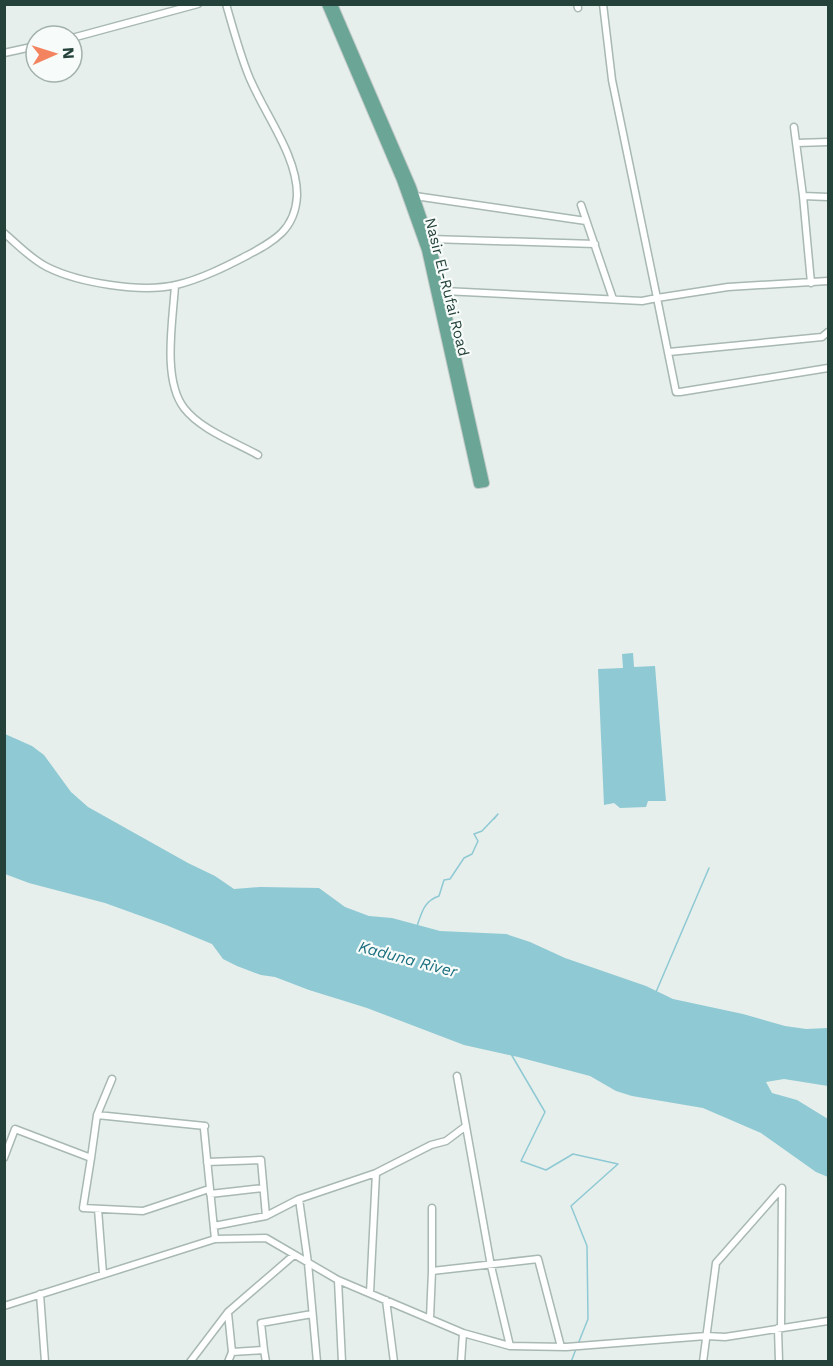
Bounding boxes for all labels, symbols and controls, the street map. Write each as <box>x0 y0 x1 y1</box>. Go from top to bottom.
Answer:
north arrow <box>24 24 84 84</box>
text: N <box>59 47 78 60</box>
street label: Nasir El-Rufai Road <box>421 216 473 358</box>
water label: Kaduna River <box>357 937 460 981</box>

